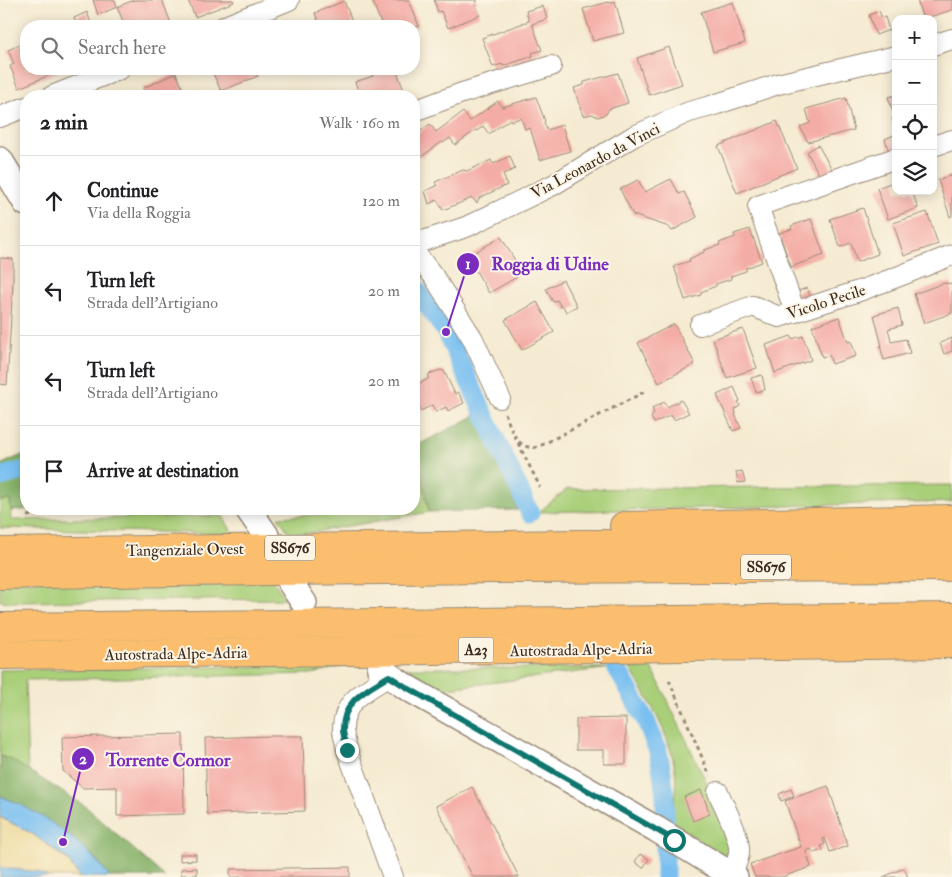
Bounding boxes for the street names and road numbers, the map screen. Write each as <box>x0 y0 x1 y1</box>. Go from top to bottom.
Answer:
street label: Via Leonardo da Vinci <box>527 118 663 203</box>
street label: Vicolo Pecile <box>784 280 869 324</box>
road number: SS676 <box>265 536 315 560</box>
street label: Tangenziale Ovest <box>126 539 244 561</box>
road number: SS676 <box>741 554 791 580</box>
road number: A23 <box>458 638 494 662</box>
street label: Autostrada Alpe-Adria <box>508 639 653 662</box>
street label: Autostrada Alpe-Adria <box>103 643 248 666</box>

